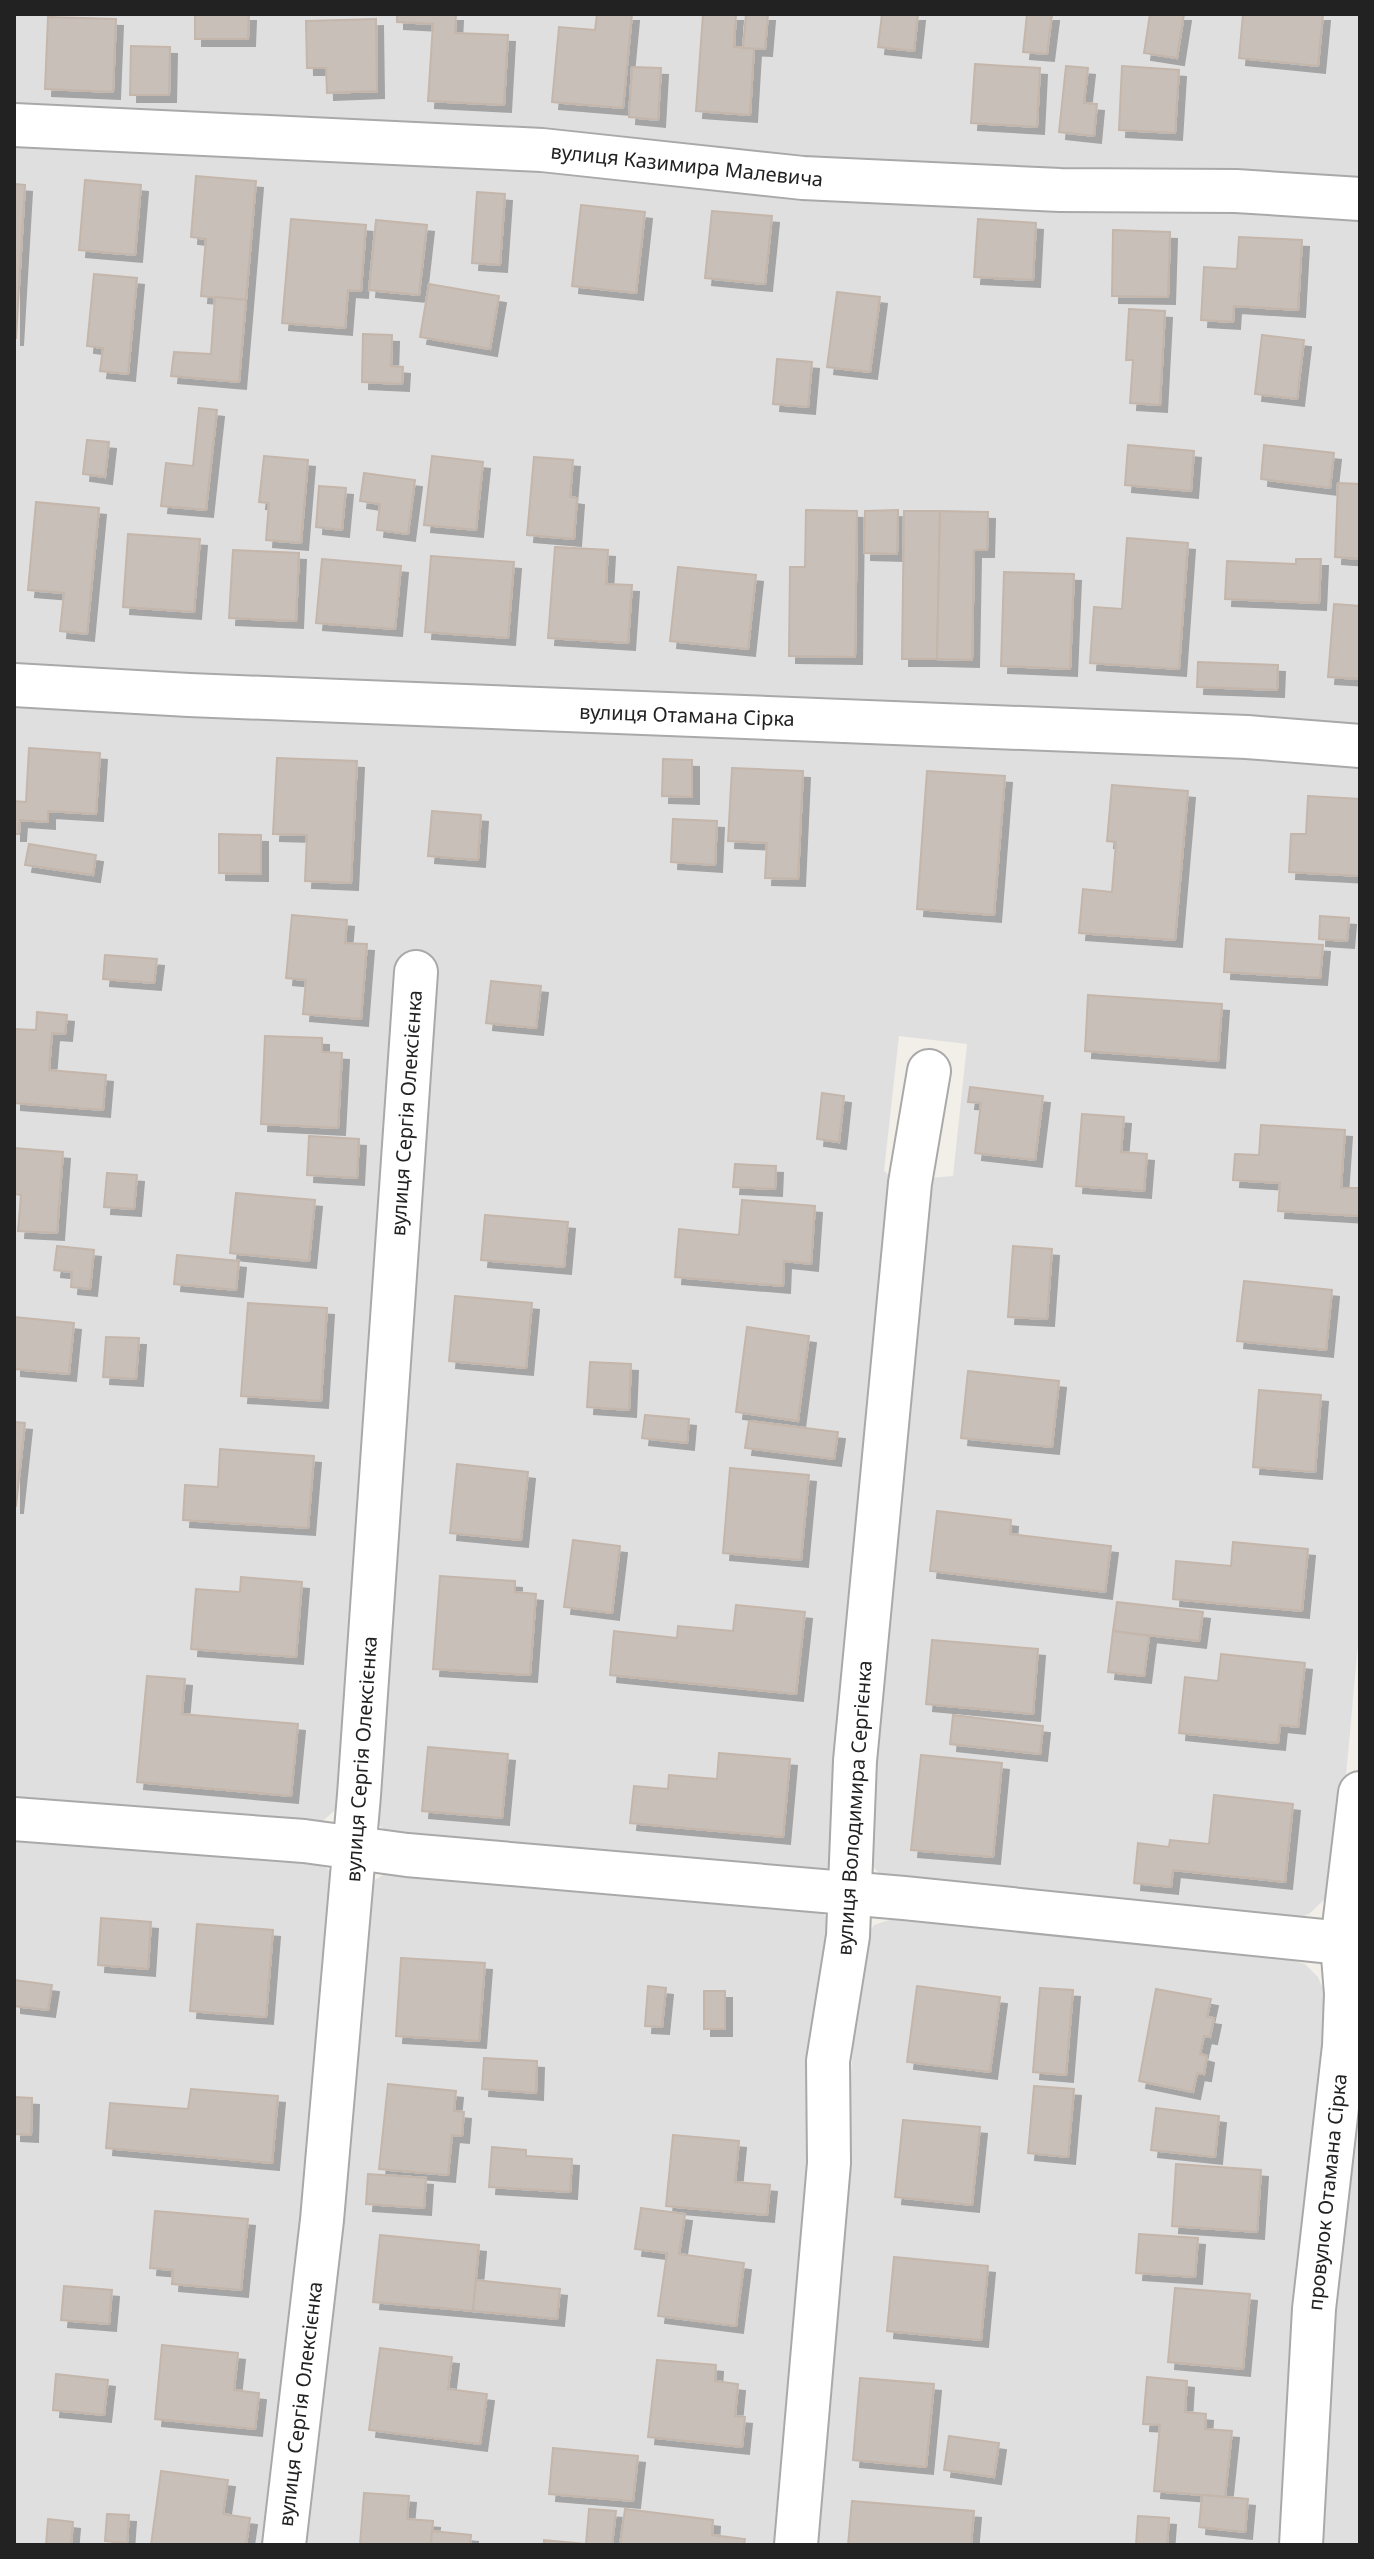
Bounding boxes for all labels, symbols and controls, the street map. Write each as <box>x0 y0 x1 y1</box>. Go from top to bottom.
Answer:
street label: вулиця Казимира Малевича <box>549 137 825 193</box>
street label: вулиця Отамана Сірка <box>579 698 795 732</box>
street label: вулиця Сергія Олексієнка <box>384 989 428 1237</box>
street label: вулиця Сергія Олексієнка <box>339 1635 383 1883</box>
street label: вулиця Володимира Сергієнка <box>830 1659 878 1957</box>
street label: провулок Отамана Сірка <box>1301 2072 1353 2312</box>
street label: вулиця Сергія Олексієнка <box>272 2280 328 2528</box>

